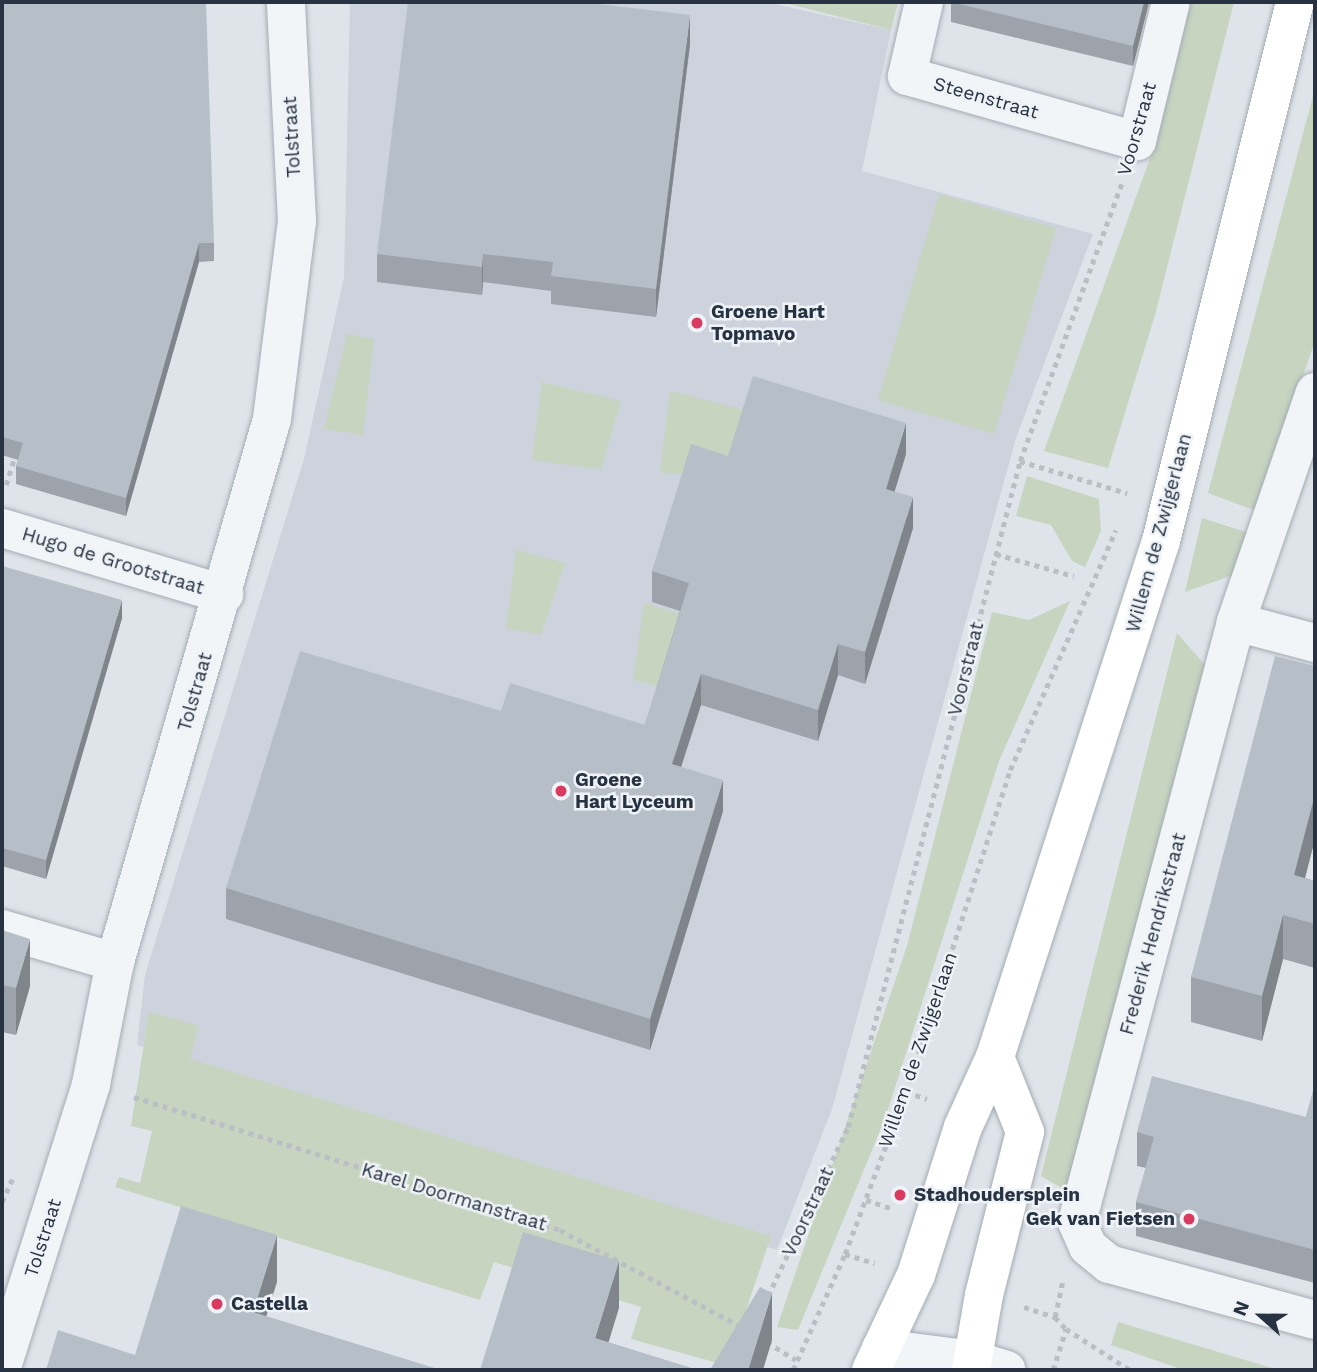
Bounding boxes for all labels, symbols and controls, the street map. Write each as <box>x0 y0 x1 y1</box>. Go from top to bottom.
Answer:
street label: Steenstraat <box>931 72 1041 124</box>
street label: Voorstraat <box>1113 80 1161 178</box>
street label: Tolstraat <box>278 96 306 178</box>
place label: Groene Hart Topmavo <box>711 301 825 345</box>
marker: Groene Hart Topmavo <box>689 315 705 331</box>
street label: Willem de Zwijgerlaan <box>1121 431 1197 635</box>
street label: Hugo de Grootstraat <box>19 522 207 600</box>
street label: Voorstraat <box>943 620 989 718</box>
street label: Tolstraat <box>173 650 217 734</box>
place label: Groene Hart Lyceum <box>575 769 694 813</box>
marker: Groene Hart Lyceum <box>553 783 569 799</box>
street label: Frederik Hendrikstraat <box>1115 830 1191 1038</box>
street label: Willem de Zwijgerlaan <box>874 949 962 1151</box>
street label: Karel Doormanstraat <box>358 1158 550 1236</box>
street label: Voorstraat <box>777 1164 839 1260</box>
place label: Stadhoudersplein <box>914 1184 1080 1206</box>
marker: Stadhoudersplein <box>892 1187 908 1203</box>
street label: Tolstraat <box>20 1196 66 1280</box>
place label: Gek van Fietsen <box>1025 1208 1175 1230</box>
marker: Gek van Fietsen <box>1181 1211 1197 1227</box>
north arrow <box>1226 1281 1296 1351</box>
place label: Castella <box>231 1293 308 1315</box>
marker: Castella <box>209 1296 225 1312</box>
text: N <box>1228 1298 1254 1319</box>

